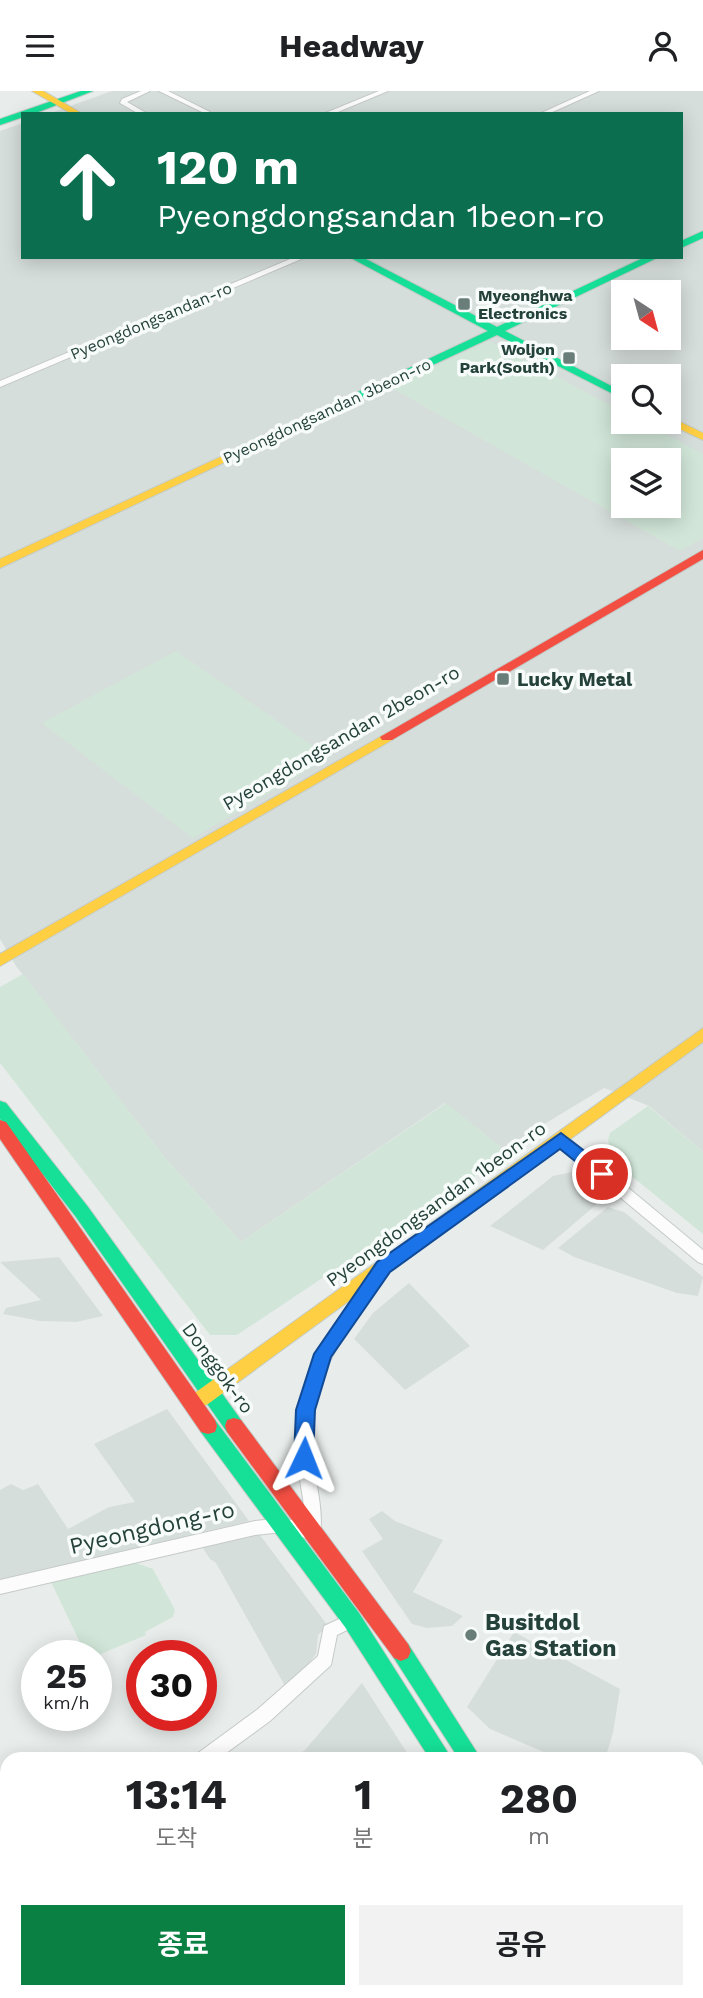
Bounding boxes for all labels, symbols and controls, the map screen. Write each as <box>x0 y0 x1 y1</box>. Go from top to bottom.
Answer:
icon: menu <box>21 27 59 65</box>
text: Headway <box>279 27 424 65</box>
icon: person <box>644 27 682 65</box>
text: 120 m <box>157 138 299 196</box>
icon: ahead <box>42 140 133 231</box>
text: Pyeongdongsandan 1beon-ro <box>157 197 605 235</box>
street label: Pyeongdongsandan-ro <box>67 278 235 364</box>
north arrow <box>611 280 681 350</box>
map controls <box>611 280 681 518</box>
place label: Myeonghwa Electronics <box>478 286 573 323</box>
marker: Myeonghwa Electronics <box>456 296 472 312</box>
place label: Woljon Park(South) <box>459 340 555 377</box>
marker: Woljon Park(South) <box>561 350 577 366</box>
street label: Pyeongdongsandan 3beon-ro <box>220 354 434 468</box>
button: search <box>611 364 681 434</box>
button: layers <box>611 448 681 518</box>
street label: Pyeongdongsandan 2beon-ro <box>218 661 464 815</box>
place label: Lucky Metal <box>517 668 633 691</box>
marker: Lucky Metal <box>495 671 511 687</box>
street label: Pyeongdongsandan 1beon-ro <box>322 1117 550 1291</box>
pin <box>572 1144 632 1204</box>
icon: arrive <box>583 1155 621 1193</box>
street label: Donggok-ro <box>177 1318 259 1418</box>
position arrow <box>267 1421 341 1495</box>
street label: Pyeongdong-ro <box>67 1496 237 1560</box>
place label: Busitdol Gas Station <box>485 1609 617 1662</box>
marker: Busitdol Gas Station <box>463 1627 479 1643</box>
speed limit sign: 30 <box>126 1640 217 1731</box>
text: 25 <box>46 1655 87 1697</box>
text: km/h <box>43 1692 90 1713</box>
text: 13:14 <box>126 1770 227 1819</box>
text: 1 <box>354 1770 372 1819</box>
text: 280 <box>500 1774 578 1823</box>
text: m <box>528 1823 550 1850</box>
text: 도착 <box>155 1825 197 1852</box>
text: 분 <box>353 1825 374 1852</box>
button: 종료 <box>21 1905 345 1985</box>
button: 공유 <box>359 1905 683 1985</box>

